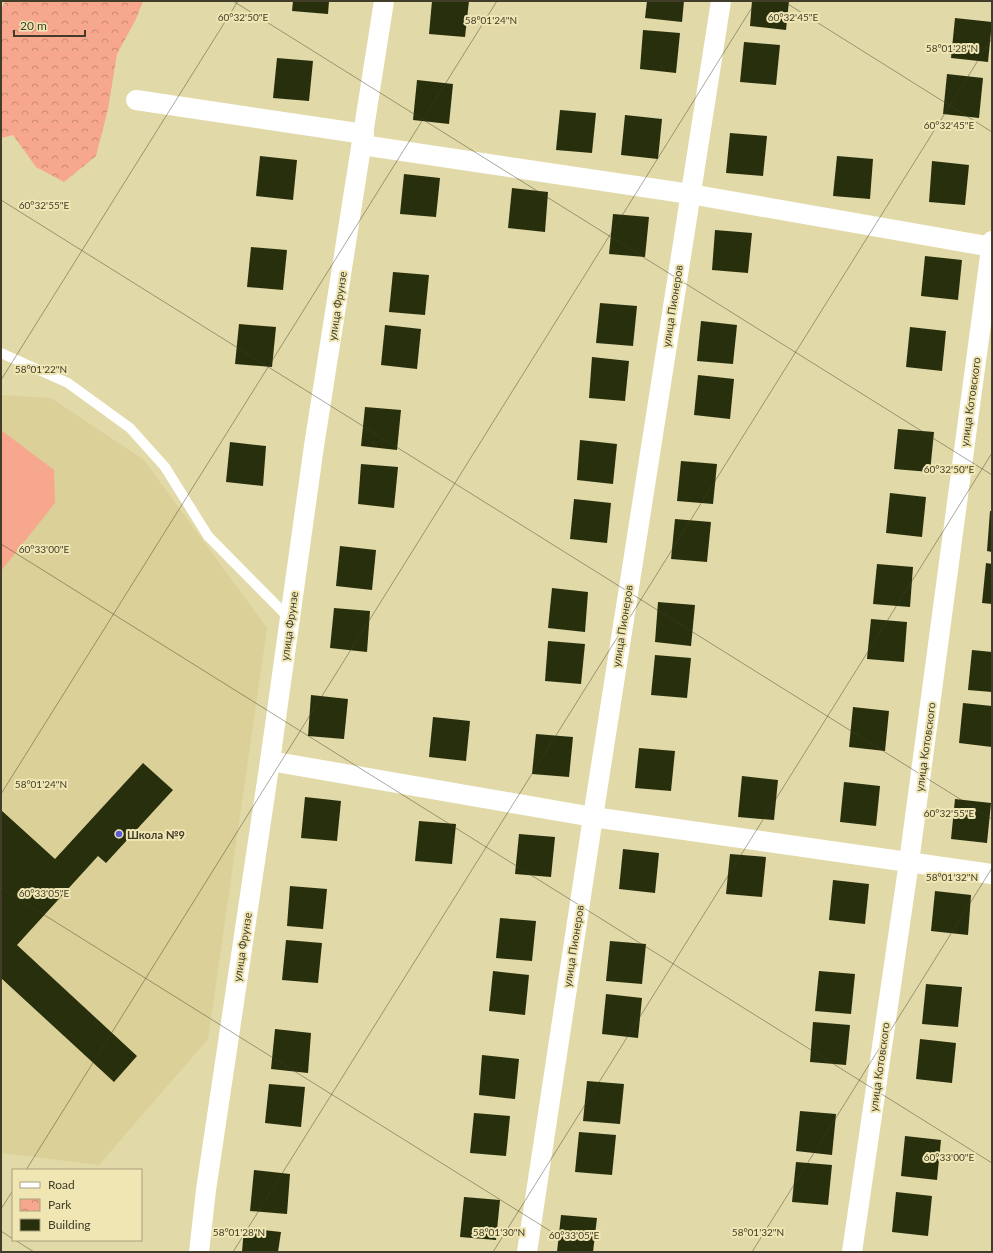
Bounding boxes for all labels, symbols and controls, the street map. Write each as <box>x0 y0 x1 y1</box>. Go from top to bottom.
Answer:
text: 60°32'50"E <box>218 11 268 23</box>
text: 60°32'45"E <box>768 11 818 23</box>
scale bar <box>14 12 85 38</box>
text: 58°01'24"N <box>465 14 517 26</box>
text: 20 m <box>20 18 47 33</box>
text: 58°01'28"N <box>926 42 978 54</box>
text: 60°32'45"E <box>924 119 974 131</box>
text: 60°32'55"E <box>19 199 69 211</box>
street label: улица Пионеров <box>659 264 685 348</box>
street label: улица Фрунзе <box>325 270 349 342</box>
street label: улица Котовского <box>957 356 983 448</box>
text: 58°01'22"N <box>15 363 67 375</box>
text: 60°32'50"E <box>924 463 974 475</box>
text: 60°33'00"E <box>19 543 69 555</box>
street label: улица Пионеров <box>609 584 635 668</box>
street label: улица Фрунзе <box>278 590 300 662</box>
street label: улица Котовского <box>912 701 938 793</box>
text: 58°01'24"N <box>15 778 67 790</box>
text: 60°32'55"E <box>924 807 974 819</box>
place label: Школа №9 <box>127 828 185 841</box>
marker: Школа №9 <box>114 829 124 839</box>
text: 58°01'32"N <box>926 871 978 883</box>
text: 60°33'05"E <box>19 887 69 899</box>
street label: улица Пионеров <box>560 904 586 988</box>
street label: улица Фрунзе <box>230 911 254 983</box>
street label: улица Котовского <box>866 1021 892 1113</box>
text: 60°33'00"E <box>924 1151 974 1163</box>
legend <box>12 1169 142 1241</box>
text: Road <box>48 1177 75 1192</box>
text: Park <box>48 1197 72 1212</box>
text: Building <box>48 1217 91 1232</box>
text: 58°01'28"N <box>213 1226 265 1238</box>
text: 58°01'30"N <box>473 1226 525 1238</box>
text: 58°01'32"N <box>732 1226 784 1238</box>
text: 60°33'05"E <box>549 1229 599 1241</box>

